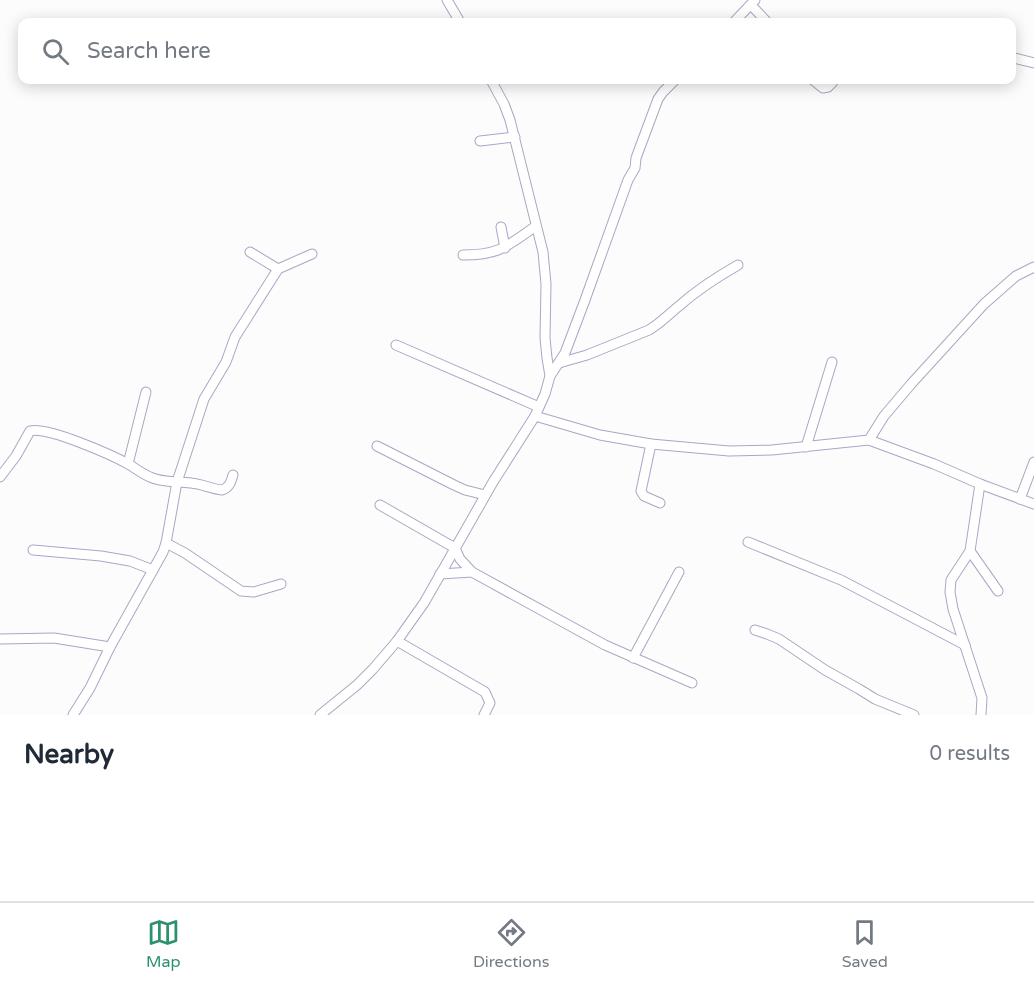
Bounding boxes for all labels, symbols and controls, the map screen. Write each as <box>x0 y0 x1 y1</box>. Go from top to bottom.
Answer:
search box <box>18 18 1016 84</box>
icon: search <box>39 35 72 68</box>
text: Search here <box>87 38 211 64</box>
text: Nearby <box>24 739 114 770</box>
text: 0 results <box>930 742 1010 766</box>
tab: Map <box>146 916 181 972</box>
tab: Directions <box>473 916 549 972</box>
tab: Saved <box>842 916 888 972</box>

